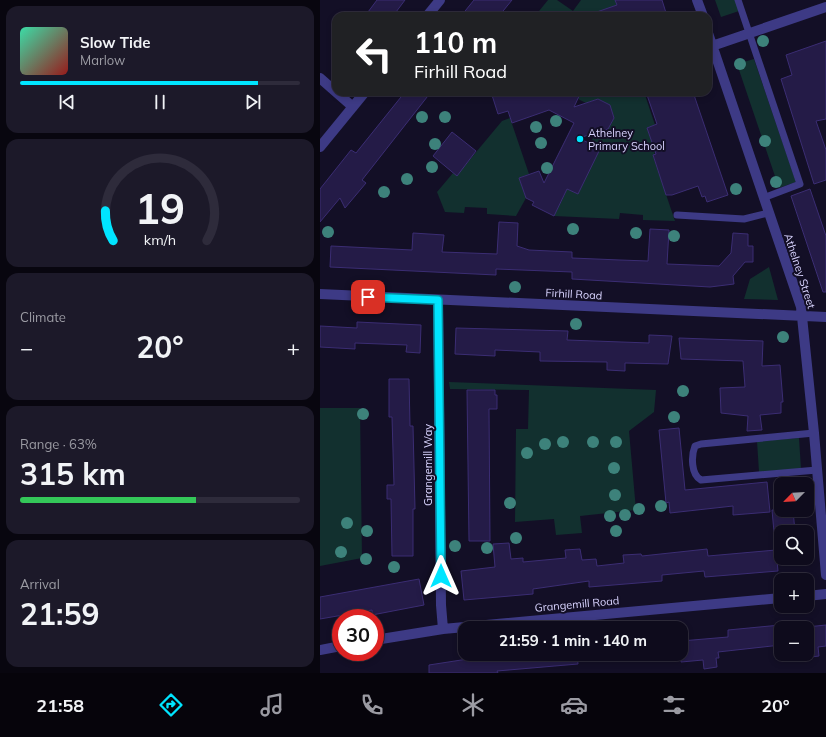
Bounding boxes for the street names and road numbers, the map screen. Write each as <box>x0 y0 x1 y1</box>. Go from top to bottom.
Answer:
street label: Athelney Street <box>781 232 819 311</box>
street label: Firhill Road <box>545 286 603 302</box>
street label: Grangemill Way <box>421 424 435 506</box>
street label: Grangemill Road <box>534 593 620 615</box>

